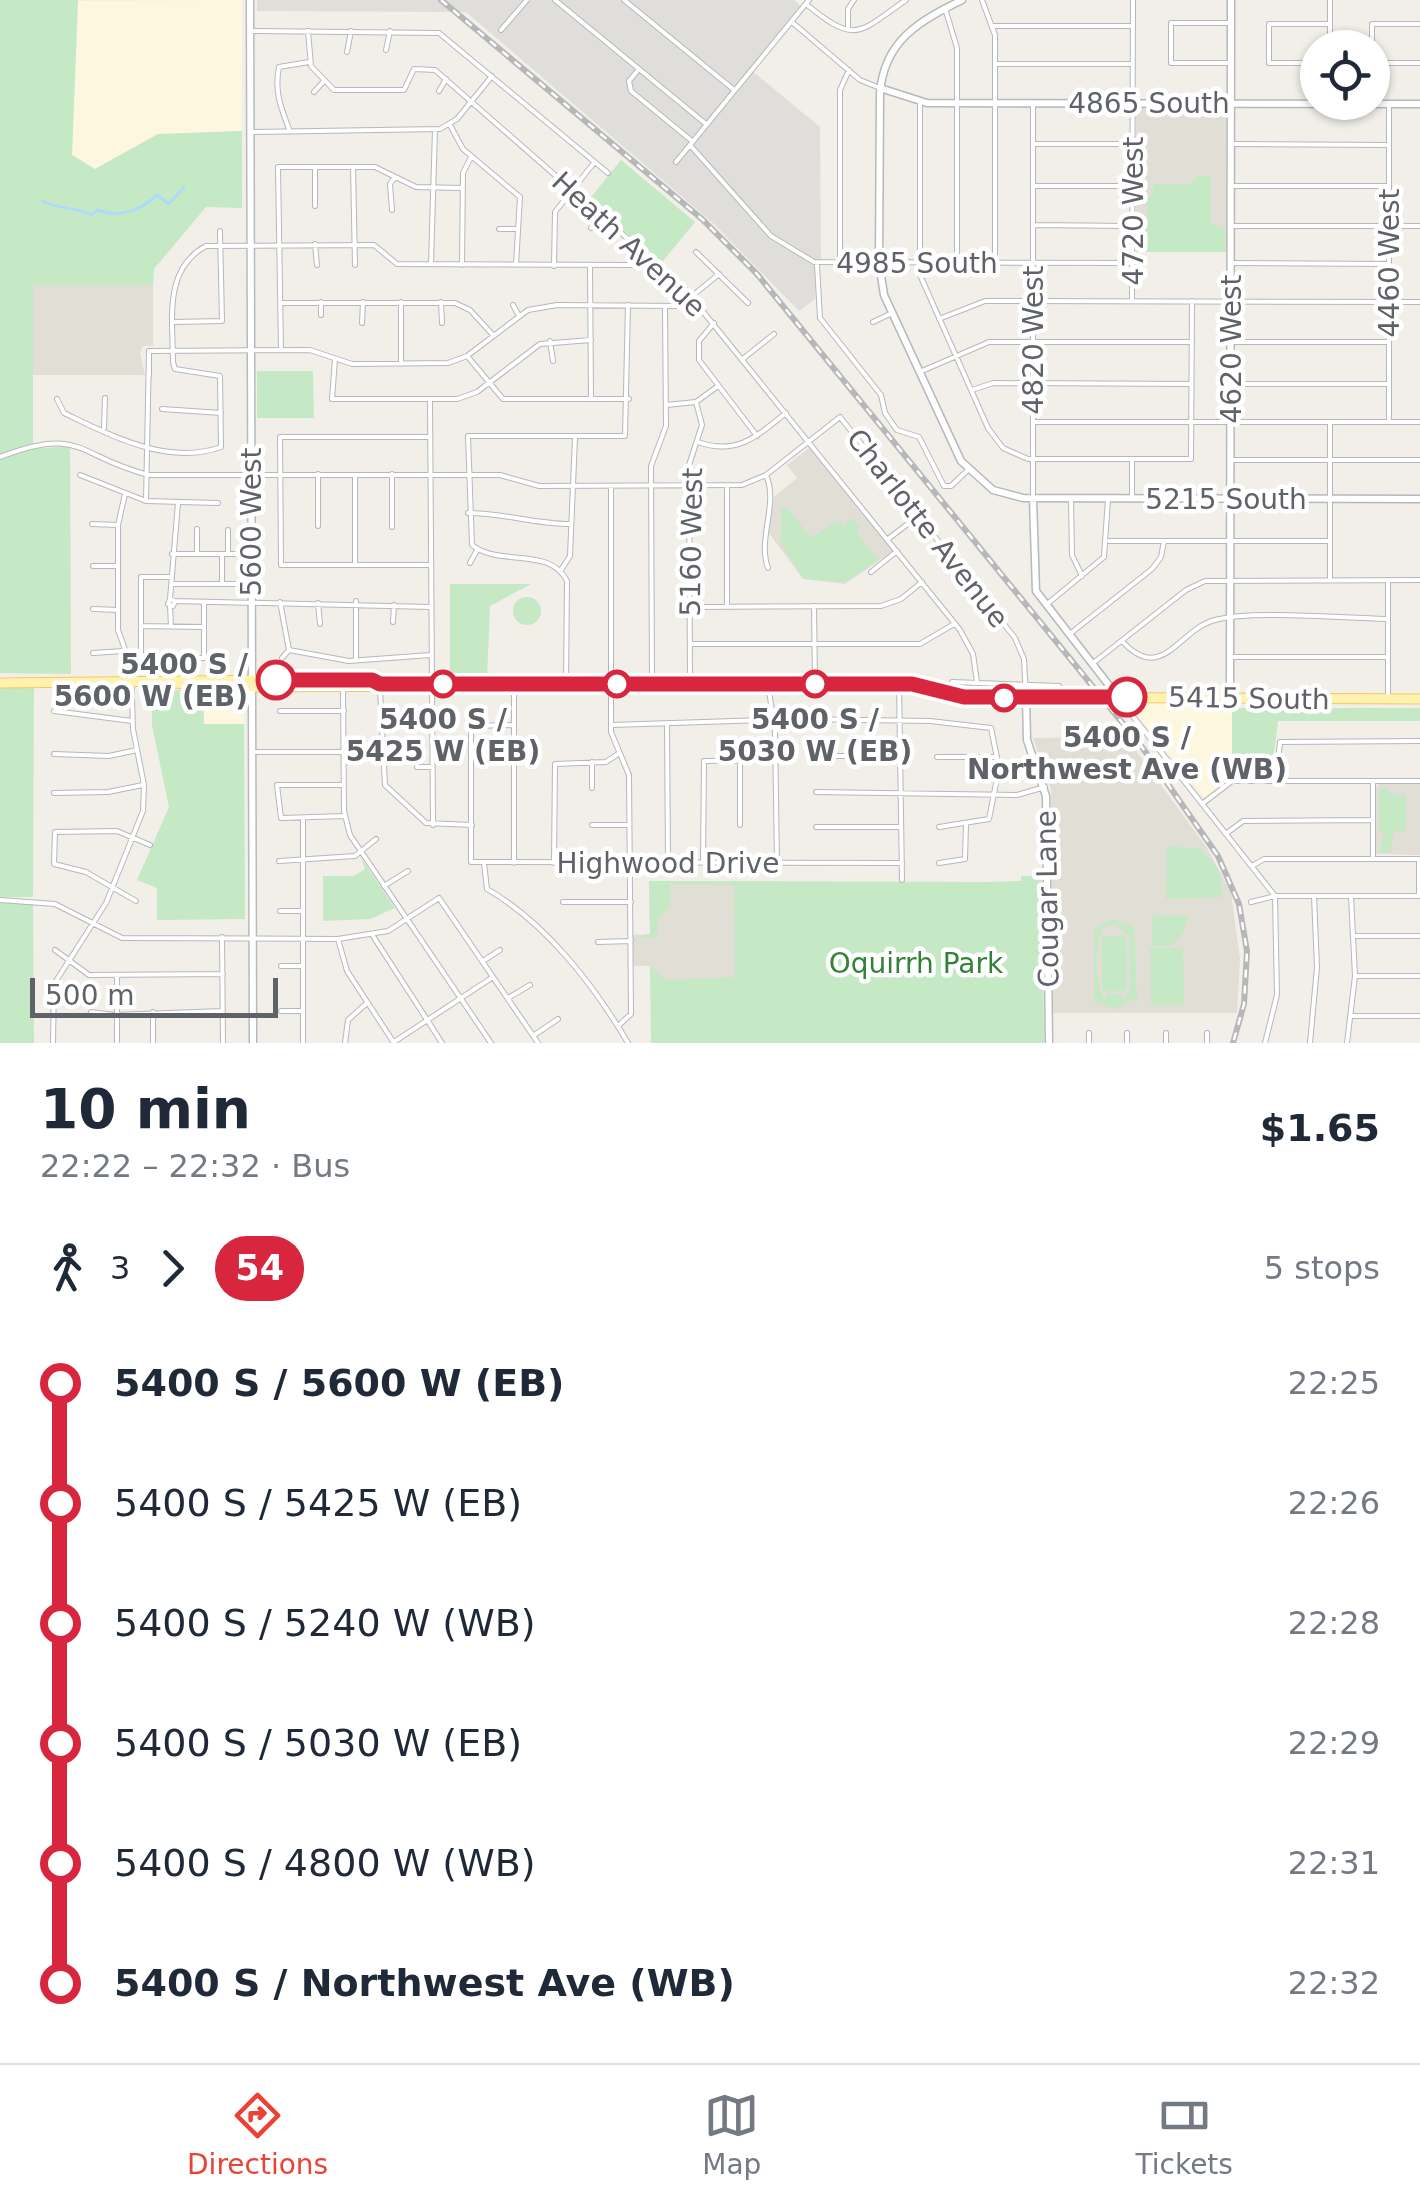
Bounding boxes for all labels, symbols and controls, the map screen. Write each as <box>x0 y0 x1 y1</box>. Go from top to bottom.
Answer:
map controls <box>1300 30 1390 120</box>
button: locate <box>1300 30 1390 120</box>
street label: 4865 South <box>1068 87 1230 120</box>
street label: 4720 West <box>1117 136 1150 286</box>
street label: Heath Avenue <box>545 165 712 324</box>
street label: 4460 West <box>1373 188 1406 338</box>
street label: 4985 South <box>836 247 998 280</box>
street label: 4820 West <box>1017 265 1050 415</box>
street label: 4620 West <box>1215 274 1248 424</box>
street label: Charlotte Avenue <box>840 422 1015 634</box>
street label: 5600 West <box>235 447 268 597</box>
street label: 5160 West <box>674 467 709 617</box>
street label: 5215 South <box>1145 483 1307 516</box>
place label: 5400 S / 5600 W (EB) <box>54 648 249 713</box>
marker: 5400 S / 5600 W (EB) <box>257 661 295 699</box>
marker: 5400 S / 5425 W (EB) <box>430 671 456 697</box>
unlabelled marker <box>604 671 630 697</box>
marker: 5400 S / 5030 W (EB) <box>802 671 828 697</box>
marker: 5400 S / Northwest Ave (WB) <box>1108 678 1146 716</box>
street label: 5415 South <box>1168 681 1330 716</box>
unlabelled marker <box>991 685 1017 711</box>
place label: 5400 S / 5425 W (EB) <box>346 703 540 768</box>
place label: 5400 S / 5030 W (EB) <box>718 703 912 768</box>
place label: 5400 S / Northwest Ave (WB) <box>967 721 1287 786</box>
street label: Cougar Lane <box>1029 810 1066 988</box>
street label: Highwood Drive <box>557 847 779 880</box>
park label: Oquirrh Park <box>829 947 1004 980</box>
scale bar <box>30 973 278 1018</box>
text: 500 m <box>45 979 135 1012</box>
text: 10 min <box>40 1077 251 1141</box>
text: $1.65 <box>1260 1106 1380 1150</box>
text: 22:22 – 22:32 · Bus <box>40 1147 350 1185</box>
icon: walk <box>40 1241 95 1296</box>
icon: forward <box>145 1241 200 1296</box>
text: 54 <box>235 1248 284 1288</box>
text: 3 <box>110 1249 130 1287</box>
text: 5 stops <box>1264 1249 1380 1287</box>
text: 5400 S / 5600 W (EB) <box>114 1361 565 1405</box>
text: 22:25 <box>1288 1364 1380 1402</box>
text: 5400 S / 5425 W (EB) <box>114 1481 522 1525</box>
text: 22:26 <box>1288 1484 1380 1522</box>
text: 5400 S / 5240 W (WB) <box>114 1601 536 1645</box>
text: 22:28 <box>1288 1604 1380 1642</box>
text: 5400 S / 5030 W (EB) <box>114 1721 522 1765</box>
text: 22:29 <box>1288 1724 1380 1762</box>
text: 5400 S / 4800 W (WB) <box>114 1841 536 1885</box>
text: 22:31 <box>1288 1844 1380 1882</box>
text: 5400 S / Northwest Ave (WB) <box>114 1961 735 2005</box>
text: 22:32 <box>1288 1964 1380 2002</box>
tab: Directions <box>187 2088 328 2181</box>
tab: Map <box>702 2088 761 2181</box>
tab: Tickets <box>1136 2088 1233 2181</box>

